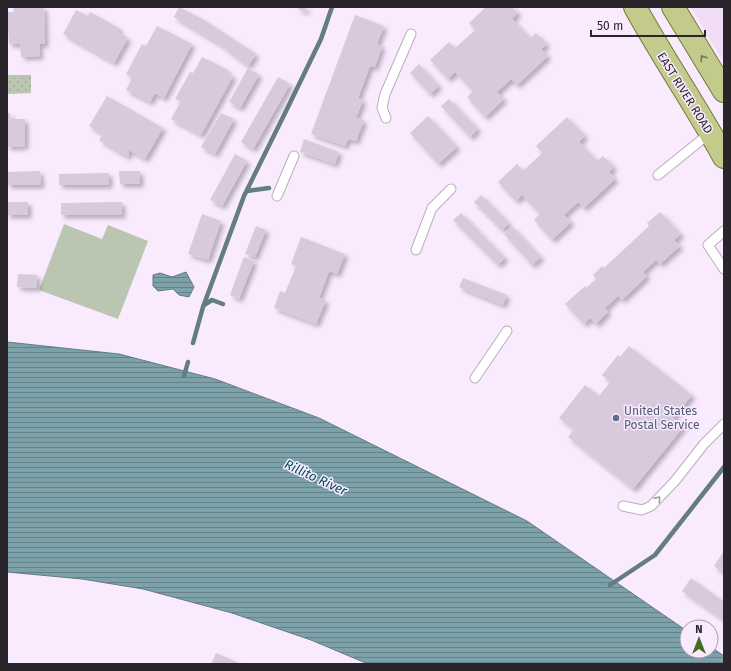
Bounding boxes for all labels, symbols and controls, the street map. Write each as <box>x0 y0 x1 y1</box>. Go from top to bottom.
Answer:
scale bar <box>591 12 705 38</box>
text: 50 m <box>597 19 623 33</box>
street label: EAST RIVER ROAD <box>654 50 716 136</box>
one-way arrow <box>701 55 708 62</box>
place label: United States Postal Service <box>624 404 700 432</box>
marker: United States Postal Service <box>611 413 621 423</box>
water label: Rillito River <box>282 456 350 499</box>
one-way arrow <box>653 497 660 504</box>
north arrow <box>679 619 719 659</box>
text: N <box>695 623 703 636</box>

